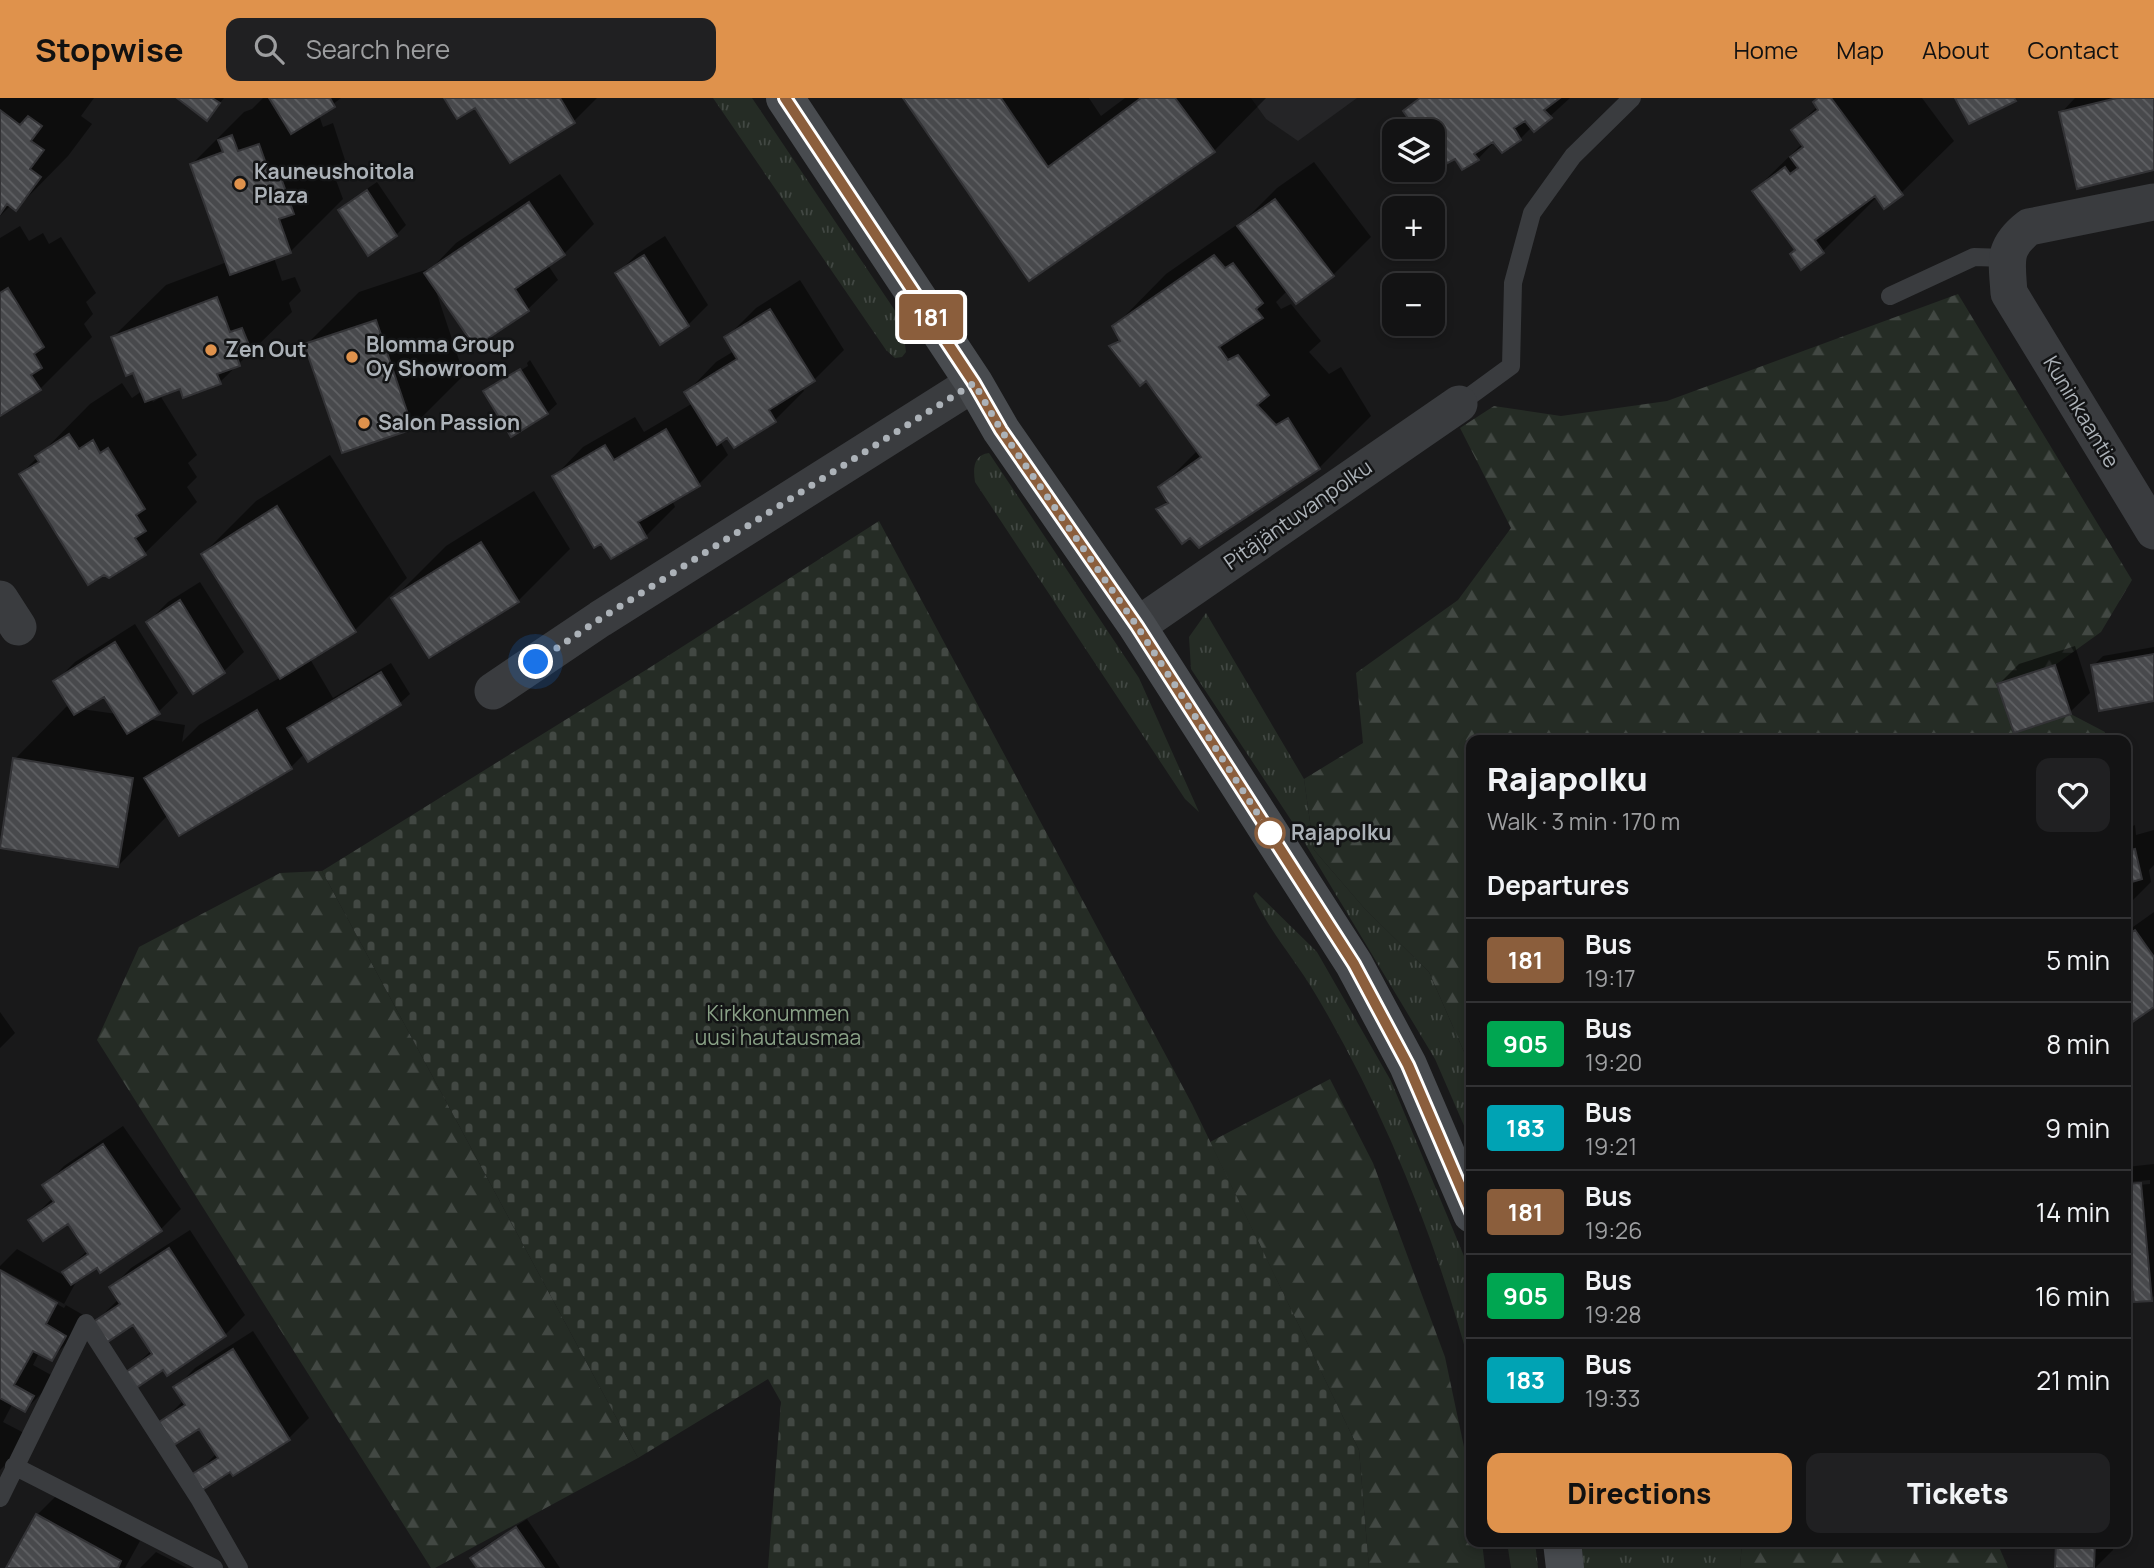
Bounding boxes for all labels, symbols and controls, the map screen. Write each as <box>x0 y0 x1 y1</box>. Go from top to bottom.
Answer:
search box <box>226 18 716 81</box>
text: Stopwise <box>35 27 184 72</box>
icon: search <box>250 30 288 68</box>
text: Search here <box>306 31 450 67</box>
text: Home <box>1733 33 1798 66</box>
text: Map <box>1836 33 1884 66</box>
text: About <box>1922 33 1990 66</box>
text: Contact <box>2028 33 2119 66</box>
map controls <box>1382 119 1445 336</box>
button: layers <box>1382 119 1445 182</box>
place label: Kauneushoitola Plaza <box>254 157 414 209</box>
marker: Kauneushoitola Plaza <box>232 176 248 192</box>
button: + <box>1382 196 1445 259</box>
button: − <box>1382 273 1445 336</box>
line badge: 181 <box>891 294 971 340</box>
text: 181 <box>913 300 949 333</box>
place label: Blomma Group Oy Showroom <box>366 330 515 382</box>
place label: Zen Out <box>225 335 307 363</box>
marker: Zen Out <box>203 342 219 358</box>
marker: Blomma Group Oy Showroom <box>344 349 360 365</box>
street label: Kuninkaantie <box>2037 350 2126 473</box>
place label: Salon Passion <box>378 408 520 436</box>
marker: Salon Passion <box>356 415 372 431</box>
street label: Pitäjäntuvanpolku <box>1218 453 1377 576</box>
your location <box>518 644 553 679</box>
text: Rajapolku <box>1487 756 1648 801</box>
button: heart <box>2036 758 2110 832</box>
text: Walk · 3 min · 170 m <box>1487 805 1680 837</box>
marker: Rajapolku <box>1255 818 1285 848</box>
place label: Rajapolku <box>1291 818 1391 846</box>
text: Departures <box>1487 867 1629 903</box>
text: Bus <box>1585 926 1632 962</box>
text: 5 min <box>2046 942 2110 978</box>
text: 181 <box>1508 943 1543 976</box>
text: 19:17 <box>1585 962 1636 994</box>
park label: Kirkkonummen uusi hautausmaa <box>695 999 861 1051</box>
text: Bus <box>1585 1010 1632 1046</box>
text: 8 min <box>2046 1026 2110 1062</box>
text: 905 <box>1503 1027 1548 1060</box>
text: 19:20 <box>1585 1046 1642 1078</box>
text: Bus <box>1585 1094 1632 1130</box>
text: 9 min <box>2045 1110 2110 1146</box>
text: 183 <box>1506 1111 1545 1144</box>
text: 19:21 <box>1585 1130 1637 1162</box>
text: Bus <box>1585 1178 1632 1214</box>
text: 14 min <box>2036 1194 2110 1230</box>
text: 181 <box>1508 1195 1543 1228</box>
text: 19:26 <box>1585 1214 1643 1246</box>
text: Bus <box>1585 1262 1632 1298</box>
text: 16 min <box>2035 1278 2110 1314</box>
text: 905 <box>1503 1279 1548 1312</box>
text: 19:28 <box>1585 1298 1642 1330</box>
text: Bus <box>1585 1346 1632 1382</box>
text: 21 min <box>2036 1362 2110 1398</box>
text: 183 <box>1506 1363 1545 1396</box>
text: 19:33 <box>1585 1382 1641 1414</box>
button: Directions <box>1487 1453 1792 1533</box>
button: Tickets <box>1806 1453 2110 1533</box>

